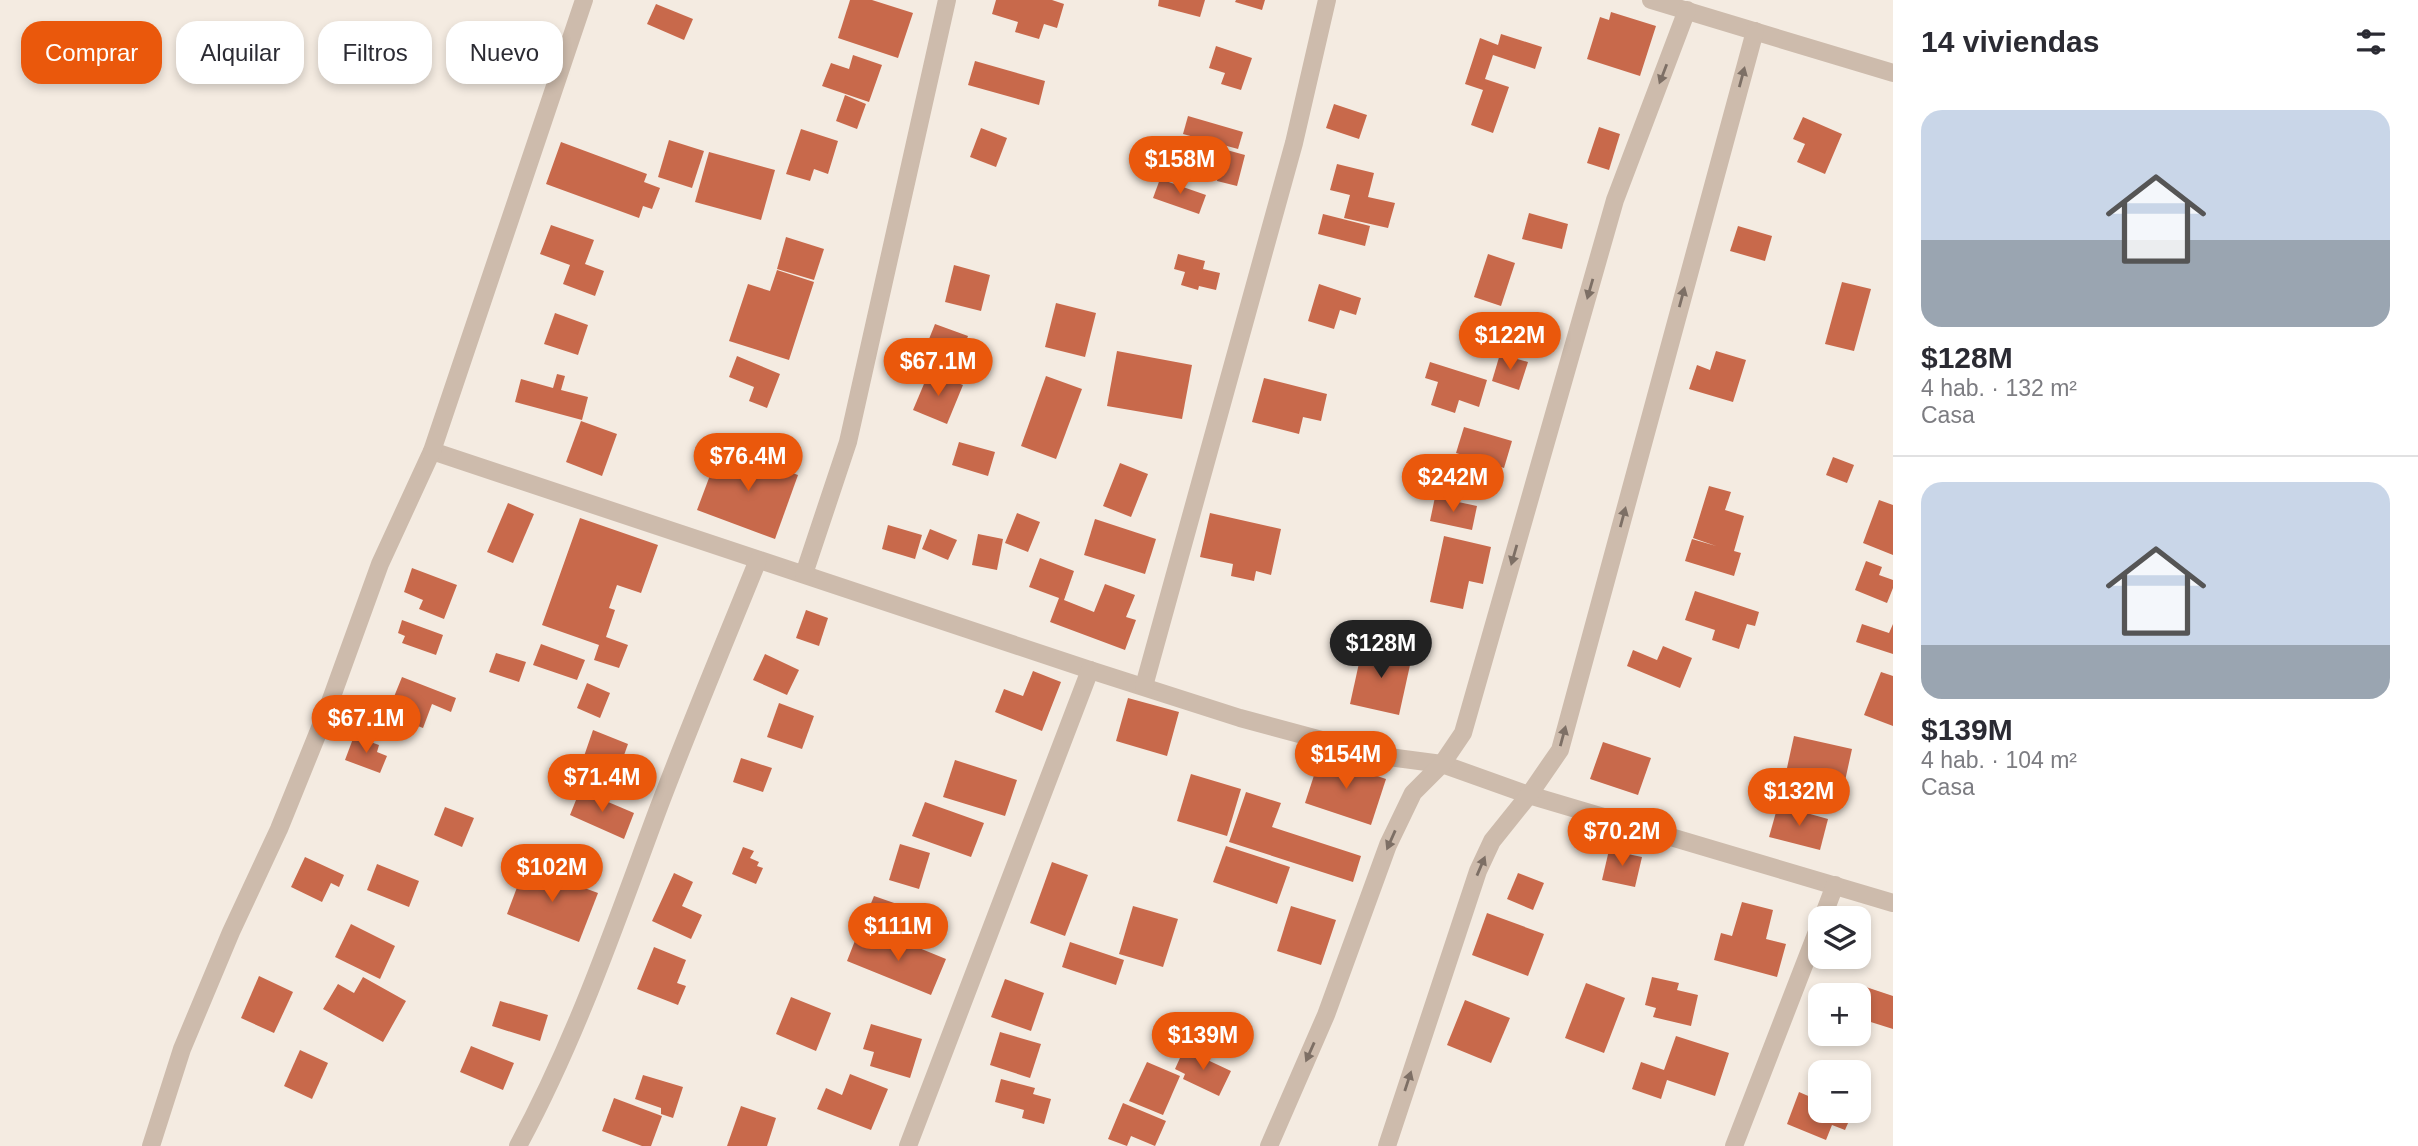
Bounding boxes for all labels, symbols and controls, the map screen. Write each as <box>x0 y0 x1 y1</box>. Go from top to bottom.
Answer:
chip: Comprar <box>21 21 162 84</box>
chip: Alquilar <box>176 21 304 84</box>
chip: Filtros <box>318 21 432 84</box>
chip: Nuevo <box>446 21 563 84</box>
icon: filters <box>2352 23 2390 61</box>
text: 14 viviendas <box>1921 25 2099 58</box>
one-way arrow <box>1658 63 1669 84</box>
one-way arrow <box>1737 66 1748 88</box>
pin: $158M <box>1131 136 1229 196</box>
text: $158M <box>1145 146 1215 172</box>
icon: home <box>2093 156 2219 282</box>
one-way arrow <box>1584 278 1595 300</box>
one-way arrow <box>1678 286 1688 307</box>
pin: $122M <box>1461 312 1559 372</box>
text: $122M <box>1475 322 1545 348</box>
pin: $67.1M <box>881 338 995 398</box>
text: $128M <box>1921 341 2013 374</box>
text: $67.1M <box>900 348 976 374</box>
text: 4 hab. · 132 m² <box>1921 375 2077 401</box>
text: Casa <box>1921 402 1975 428</box>
pin: $76.4M <box>691 434 805 493</box>
text: $76.4M <box>710 443 786 469</box>
pin: $242M <box>1404 454 1502 514</box>
text: $242M <box>1418 464 1488 490</box>
one-way arrow <box>1618 505 1629 527</box>
icon: home <box>2093 528 2219 654</box>
one-way arrow <box>1508 544 1518 565</box>
pin: $128M <box>1332 620 1430 680</box>
text: $128M <box>1346 630 1416 656</box>
pin: $67.1M <box>309 696 423 755</box>
text: $67.1M <box>328 705 404 731</box>
text: $139M <box>1921 713 2013 746</box>
one-way arrow <box>1559 725 1569 746</box>
pin: $154M <box>1297 732 1395 791</box>
text: $154M <box>1311 741 1381 767</box>
text: 4 hab. · 104 m² <box>1921 747 2077 773</box>
pin: $71.4M <box>545 754 659 814</box>
text: $71.4M <box>564 764 640 790</box>
pin: $132M <box>1750 768 1848 828</box>
text: Casa <box>1921 774 1975 800</box>
text: $132M <box>1764 778 1834 804</box>
pin: $70.2M <box>1565 808 1679 868</box>
text: $70.2M <box>1584 818 1660 844</box>
one-way arrow <box>1385 830 1397 850</box>
pin: $102M <box>503 844 601 904</box>
text: $102M <box>517 854 587 880</box>
one-way arrow <box>1475 856 1487 876</box>
pin: $111M <box>849 904 947 963</box>
map controls <box>1808 906 1871 1123</box>
button: layers <box>1808 906 1871 969</box>
text: $111M <box>864 913 932 939</box>
button: + <box>1808 983 1871 1046</box>
pin: $139M <box>1154 1012 1252 1072</box>
text: $139M <box>1168 1022 1238 1048</box>
one-way arrow <box>1304 1042 1315 1063</box>
button: − <box>1808 1060 1871 1123</box>
one-way arrow <box>1403 1071 1414 1092</box>

